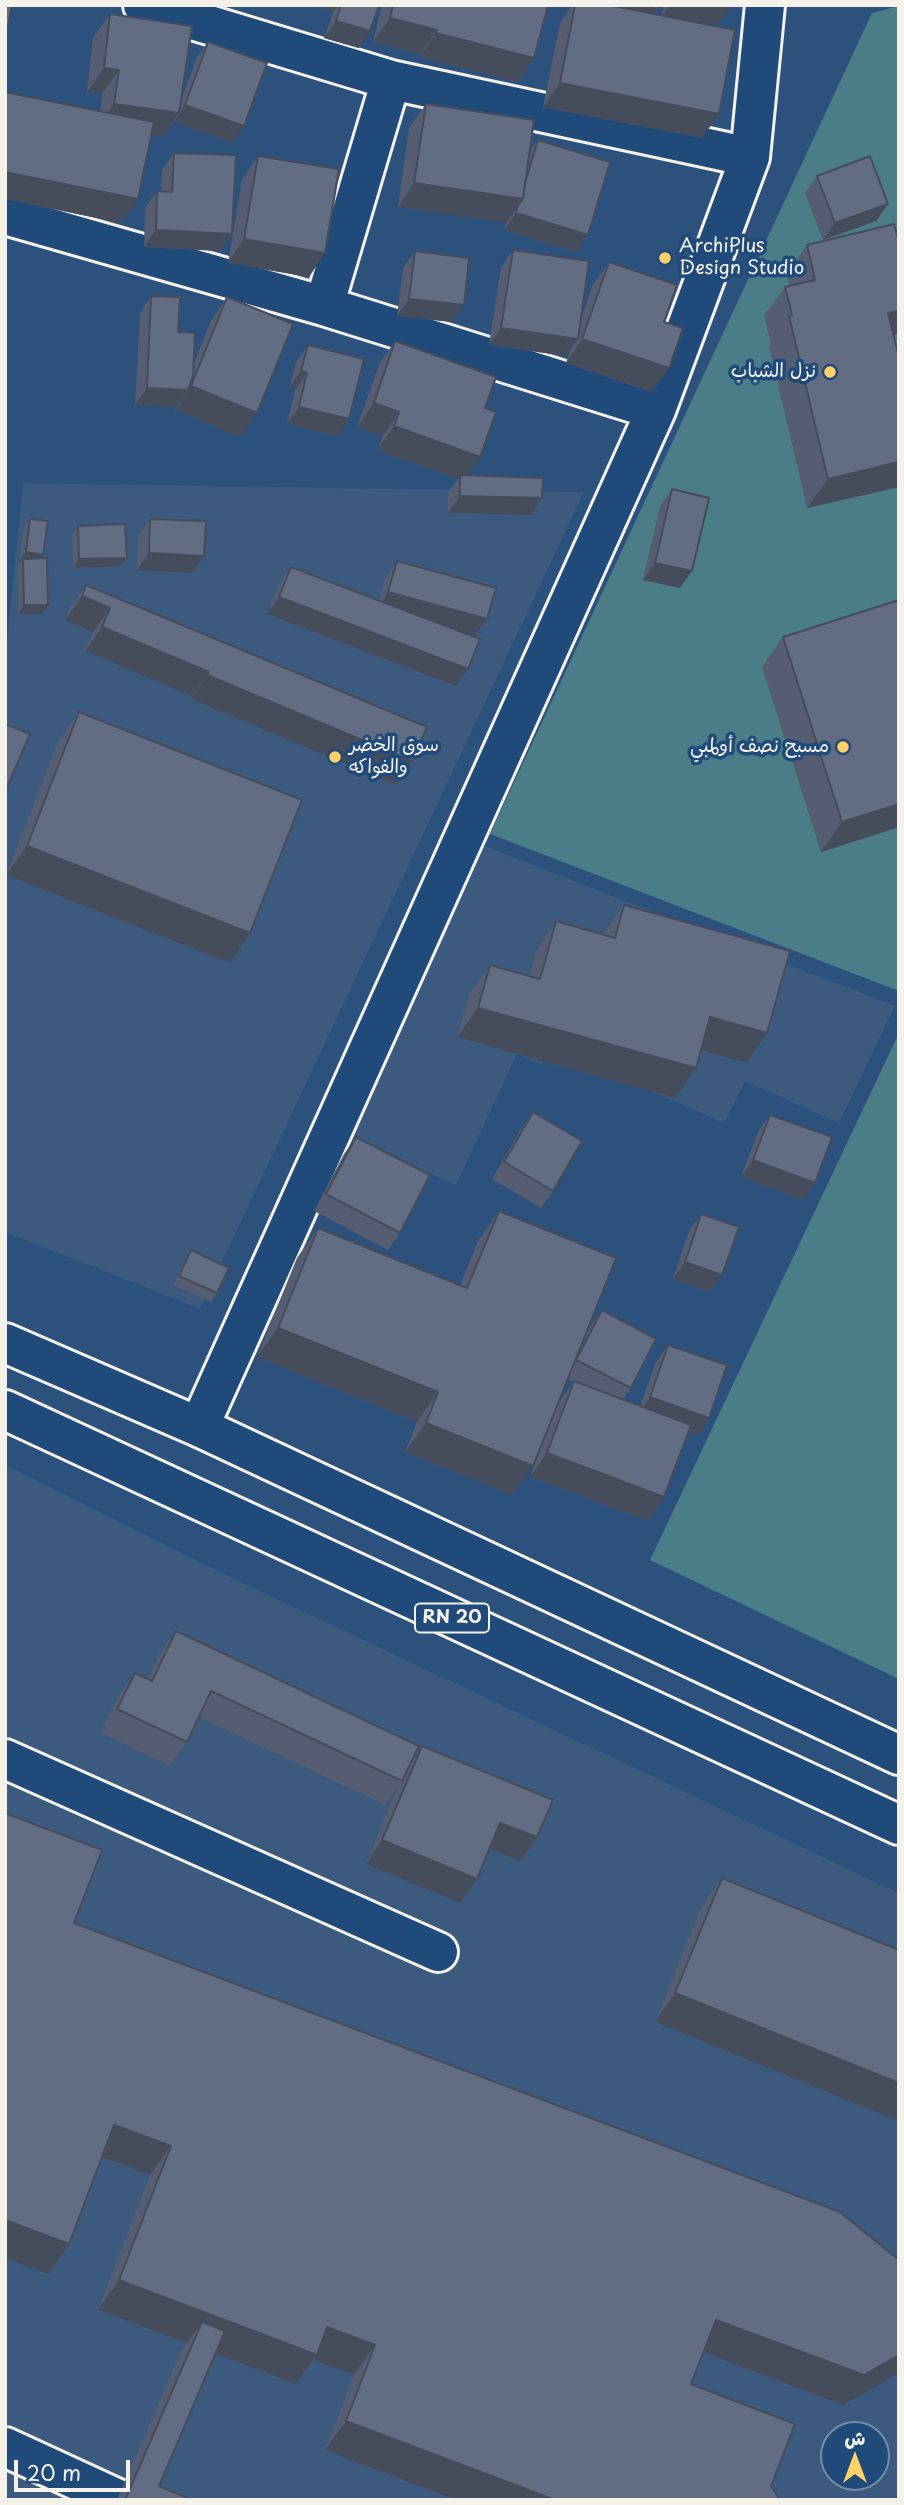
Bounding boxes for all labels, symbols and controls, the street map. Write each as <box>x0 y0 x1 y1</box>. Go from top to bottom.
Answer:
place label: ArchiPlus Design Studio <box>679 236 804 280</box>
marker: ArchiPlus Design Studio <box>657 250 673 266</box>
place label: نزل الشباب <box>731 361 816 383</box>
marker: نزل الشباب <box>822 364 838 380</box>
place label: سوق الخضر والفواكه <box>349 735 439 779</box>
place label: مسبح نصف أولمبي <box>690 736 829 758</box>
marker: مسبح نصف أولمبي <box>835 739 851 755</box>
marker: سوق الخضر والفواكه <box>327 749 343 765</box>
road number: RN 20 <box>415 1604 489 1632</box>
north arrow <box>820 2421 890 2491</box>
text: ش <box>845 2423 865 2451</box>
scale bar <box>18 2446 133 2490</box>
text: 20 m <box>27 2456 81 2488</box>

